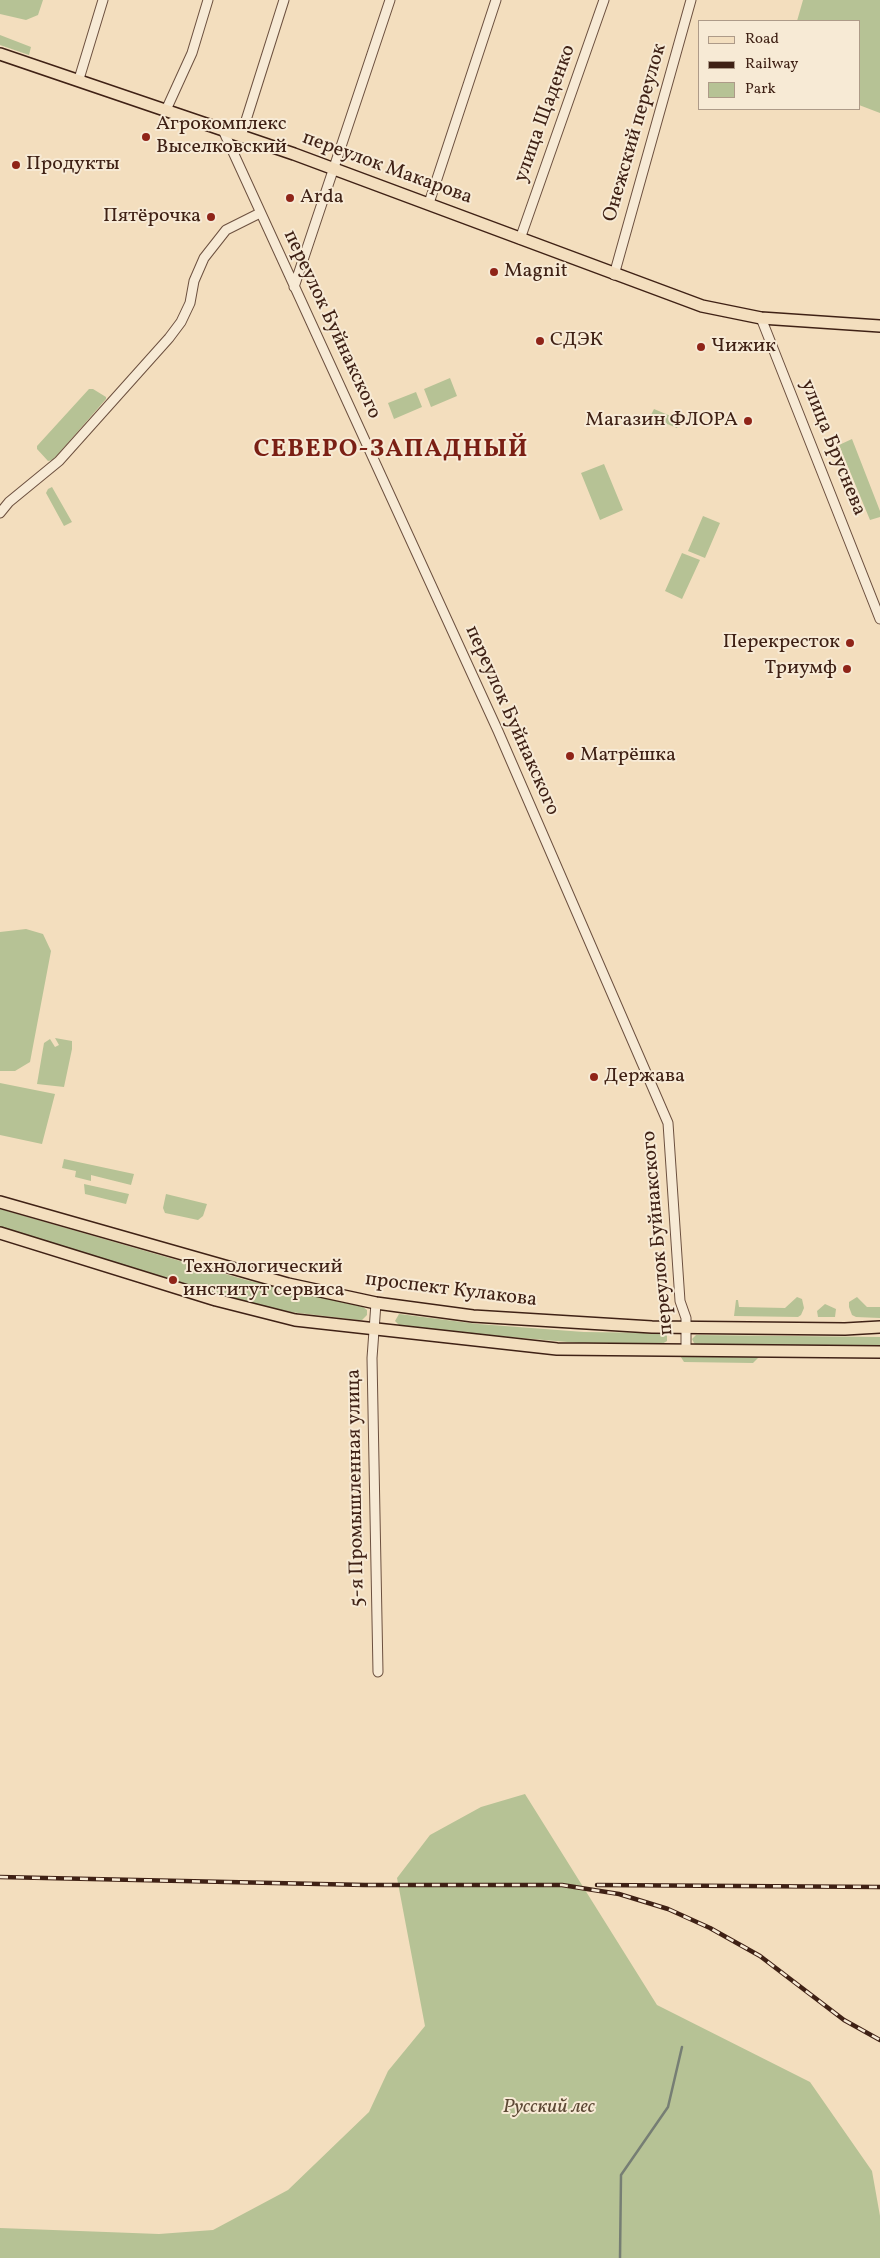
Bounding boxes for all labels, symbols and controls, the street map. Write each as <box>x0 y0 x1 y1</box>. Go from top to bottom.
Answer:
legend <box>698 20 860 110</box>
text: Road <box>745 29 779 50</box>
street label: Онежский переулок <box>599 41 673 225</box>
street label: улица Щаденко <box>510 42 582 186</box>
text: Railway <box>745 54 798 75</box>
text: Park <box>745 79 776 100</box>
place label: Агрокомплекс Выселковский <box>156 113 287 160</box>
street label: переулок Макарова <box>299 127 475 211</box>
marker: Агрокомплекс Выселковский <box>140 131 152 143</box>
place label: Продукты <box>26 153 120 177</box>
marker: Продукты <box>10 159 22 171</box>
place label: Arda <box>300 186 344 210</box>
marker: Arda <box>284 192 296 204</box>
place label: Пятёрочка <box>103 205 201 229</box>
marker: Пятёрочка <box>205 211 217 223</box>
street label: переулок Буйнакского <box>277 227 385 423</box>
place label: Magnit <box>504 260 568 284</box>
marker: Magnit <box>488 266 500 278</box>
place label: СДЭК <box>550 329 603 353</box>
marker: СДЭК <box>534 335 546 347</box>
place label: Чижик <box>711 335 776 359</box>
marker: Чижик <box>695 341 707 353</box>
street label: улица Бруснева <box>794 376 870 520</box>
place label: Магазин ФЛОРА <box>585 409 738 433</box>
marker: Магазин ФЛОРА <box>742 415 754 427</box>
district label: СЕВЕРО-ЗАПАДНЫЙ <box>252 436 530 466</box>
street label: переулок Буйнакского <box>458 622 564 820</box>
place label: Перекресток <box>723 631 840 655</box>
marker: Перекресток <box>844 637 856 649</box>
place label: Триумф <box>765 657 837 681</box>
marker: Триумф <box>841 663 853 675</box>
place label: Матрёшка <box>580 744 676 768</box>
marker: Матрёшка <box>564 750 576 762</box>
place label: Держава <box>604 1065 685 1089</box>
marker: Держава <box>588 1071 600 1083</box>
street label: переулок Буйнакского <box>638 1130 680 1336</box>
place label: Технологический институт сервиса <box>183 1256 345 1303</box>
street label: проспект Кулакова <box>364 1269 538 1313</box>
marker: Технологический институт сервиса <box>167 1274 179 1286</box>
street label: 5-я Промышленная улица <box>343 1369 371 1607</box>
park label: Русский лес <box>503 2096 595 2120</box>

